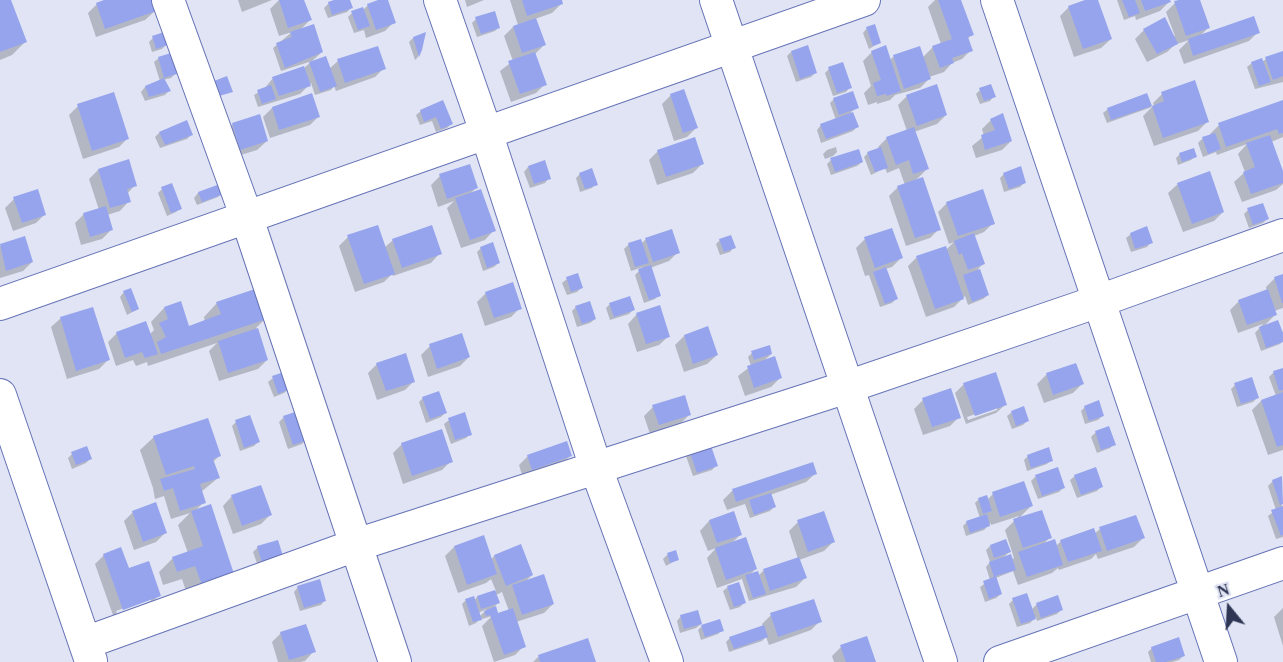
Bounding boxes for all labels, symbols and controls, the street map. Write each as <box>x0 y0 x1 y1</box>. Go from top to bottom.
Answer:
north arrow <box>1199 578 1259 638</box>
text: N <box>1215 581 1231 600</box>

